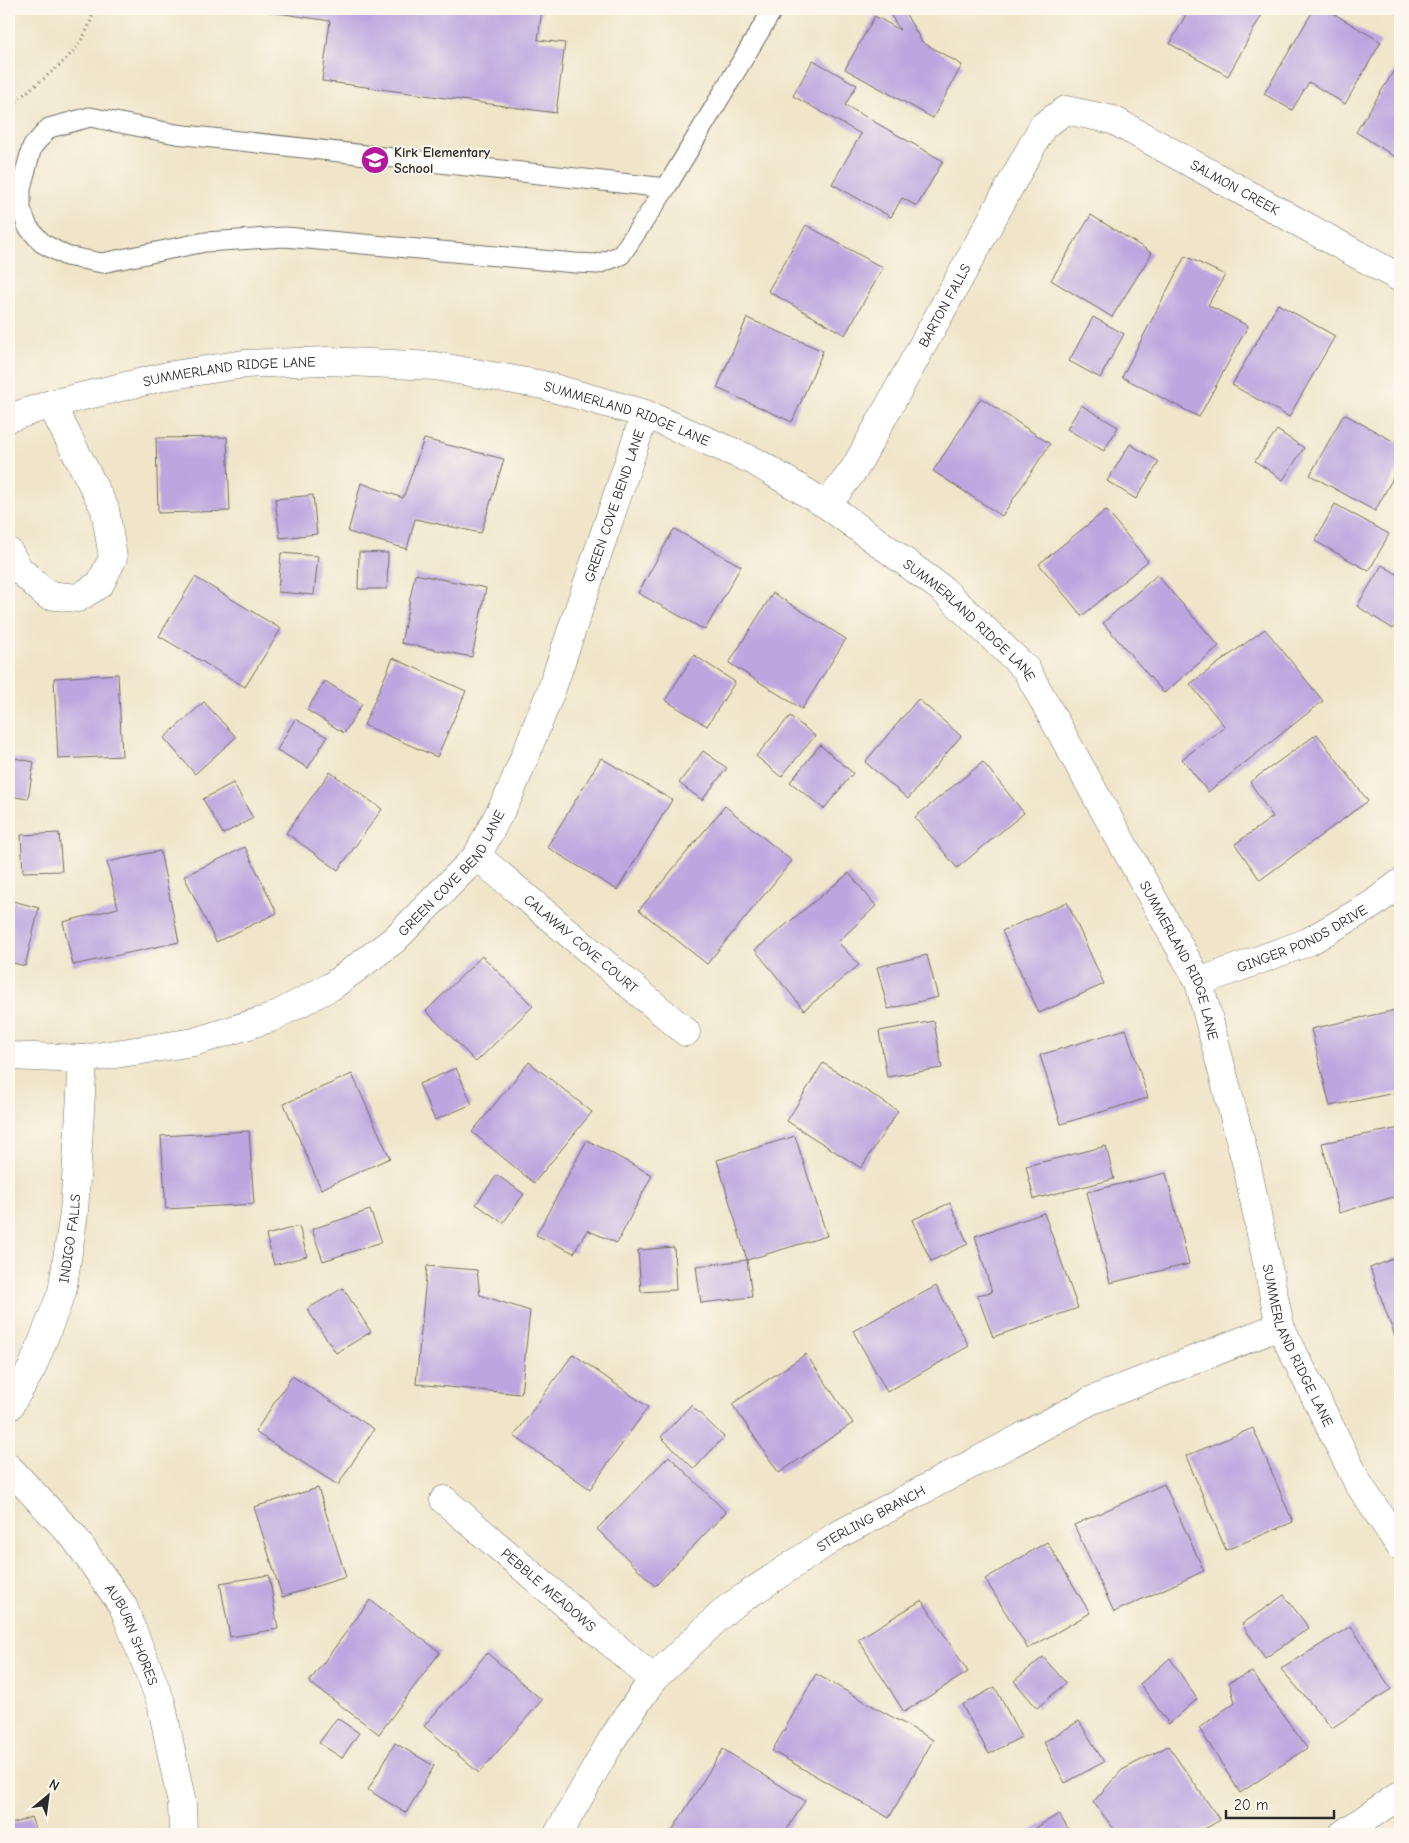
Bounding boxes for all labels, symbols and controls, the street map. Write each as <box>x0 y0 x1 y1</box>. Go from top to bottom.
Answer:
place label: Kirk Elementary School <box>394 144 491 177</box>
school or university icon: Kirk Elementary School <box>360 145 390 175</box>
street label: SALMON CREEK <box>1187 156 1282 219</box>
street label: BARTON FALLS <box>915 261 975 350</box>
street label: SUMMERLAND RIDGE LANE <box>141 353 316 391</box>
street label: SUMMERLAND RIDGE LANE <box>542 378 712 450</box>
street label: GREEN COVE BEND LANE <box>581 427 648 584</box>
street label: SUMMERLAND RIDGE LANE <box>900 555 1039 684</box>
street label: GREEN COVE BEND LANE <box>395 807 509 940</box>
street label: SUMMERLAND RIDGE LANE <box>1136 878 1222 1042</box>
street label: CALAWAY COVE COURT <box>520 891 642 997</box>
street label: GINGER PONDS DRIVE <box>1235 901 1370 976</box>
street label: INDIGO FALLS <box>55 1193 84 1284</box>
street label: SUMMERLAND RIDGE LANE <box>1258 1263 1337 1430</box>
street label: STERLING BRANCH <box>813 1482 928 1556</box>
street label: PEBBLE MEADOWS <box>498 1545 600 1636</box>
street label: AUBURN SHORES <box>101 1581 162 1688</box>
north arrow <box>22 1770 72 1820</box>
text: N <box>46 1775 62 1795</box>
scale bar <box>1226 1788 1334 1820</box>
text: 20 m <box>1234 1796 1268 1814</box>

